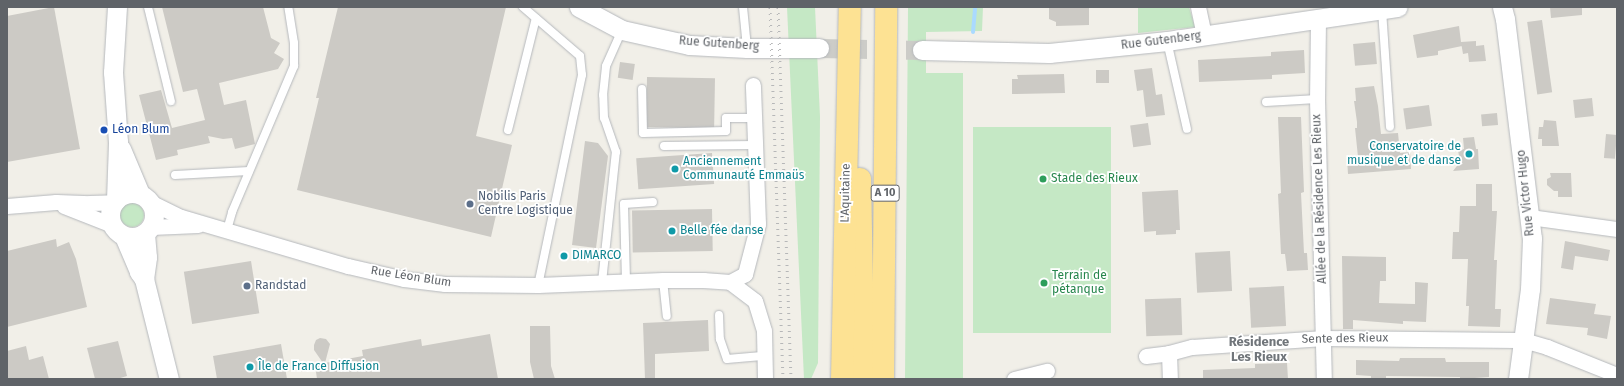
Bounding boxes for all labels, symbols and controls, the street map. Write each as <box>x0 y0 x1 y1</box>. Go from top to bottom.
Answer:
street label: Rue Gutenberg <box>1120 29 1202 53</box>
street label: Rue Gutenberg <box>678 34 760 54</box>
street label: Allée de la Résidence Les Rieux <box>1310 114 1330 284</box>
place label: Léon Blum <box>112 123 170 137</box>
marker: Léon Blum <box>99 125 109 135</box>
place label: Conservatoire de musique et de danse <box>1347 140 1461 168</box>
marker: Conservatoire de musique et de danse <box>1464 149 1474 159</box>
street label: Rue Victor Hugo <box>1514 149 1538 237</box>
place label: Anciennement Communauté Emmaüs <box>683 155 804 183</box>
street label: L'Aquitaine <box>838 163 854 223</box>
marker: Anciennement Communauté Emmaüs <box>670 164 680 174</box>
place label: Stade des Rieux <box>1051 172 1138 186</box>
marker: Stade des Rieux <box>1038 174 1048 184</box>
road number: A 10 <box>870 184 900 202</box>
place label: Nobilis Paris Centre Logistique <box>478 190 573 218</box>
marker: Nobilis Paris Centre Logistique <box>465 199 475 209</box>
place label: Belle fée danse <box>680 224 764 238</box>
marker: Belle fée danse <box>667 226 677 236</box>
place label: DIMARCO <box>572 249 621 263</box>
marker: DIMARCO <box>559 251 569 261</box>
street label: Rue Léon Blum <box>370 264 452 290</box>
place label: Terrain de pétanque <box>1052 269 1107 297</box>
marker: Terrain de pétanque <box>1039 278 1049 288</box>
place label: Randstad <box>255 279 306 293</box>
marker: Randstad <box>242 281 252 291</box>
street label: Sente des Rieux <box>1302 331 1388 347</box>
district label: Résidence Les Rieux <box>1229 335 1289 366</box>
place label: Île de France Diffusion <box>258 360 379 374</box>
marker: Île de France Diffusion <box>245 362 255 372</box>

